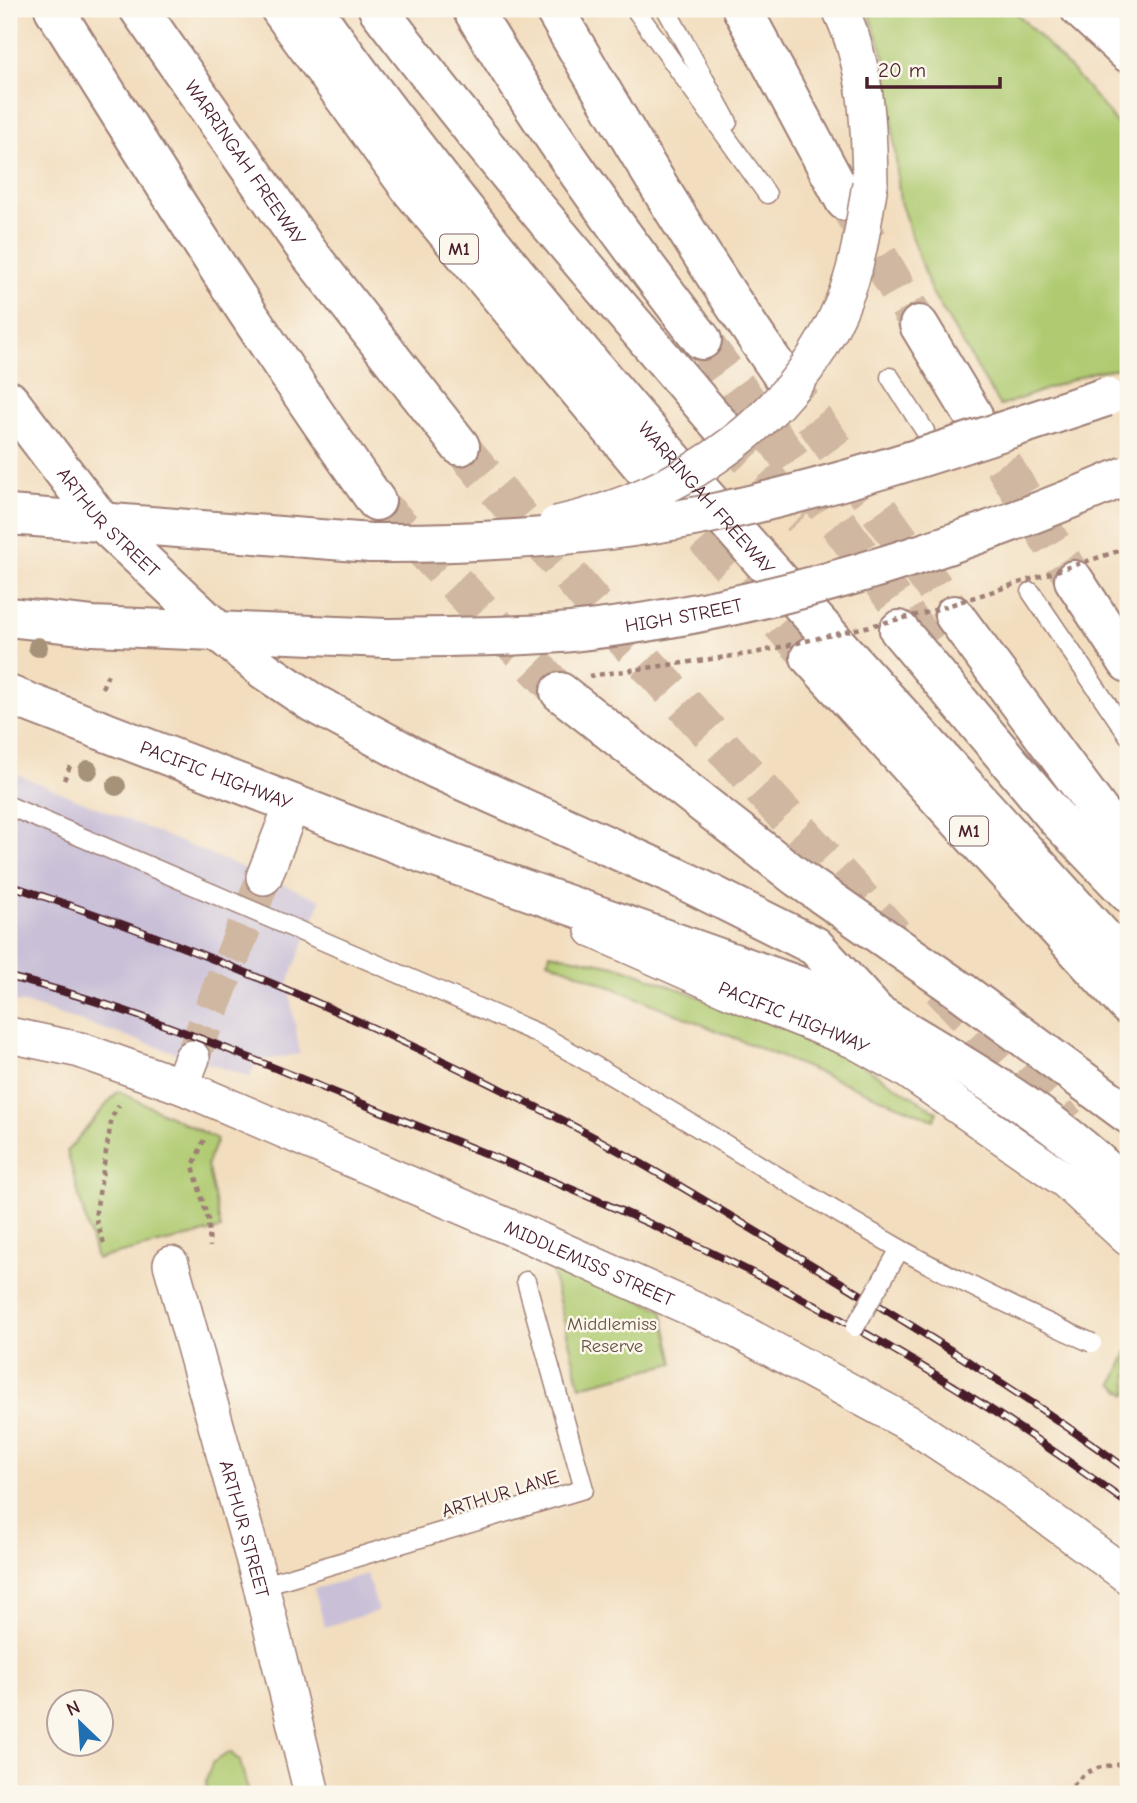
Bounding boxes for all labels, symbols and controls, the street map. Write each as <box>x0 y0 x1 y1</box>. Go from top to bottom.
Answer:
scale bar <box>867 46 1000 90</box>
text: 20 m <box>878 58 926 82</box>
street label: WARRINGAH FREEWAY <box>180 76 310 250</box>
road number: M1 <box>440 234 478 264</box>
street label: WARRINGAH FREEWAY <box>633 417 780 580</box>
street label: ARTHUR STREET <box>52 463 164 582</box>
street label: HIGH STREET <box>623 594 745 637</box>
street label: PACIFIC HIGHWAY <box>137 736 296 815</box>
road number: M1 <box>950 816 988 846</box>
street label: PACIFIC HIGHWAY <box>715 977 873 1059</box>
street label: MIDDLEMISS STREET <box>501 1216 678 1311</box>
park label: Middlemiss Reserve <box>567 1313 657 1357</box>
street label: ARTHUR STREET <box>214 1458 273 1600</box>
street label: ARTHUR LANE <box>439 1466 562 1522</box>
north arrow <box>46 1688 116 1758</box>
text: N <box>63 1696 84 1721</box>

